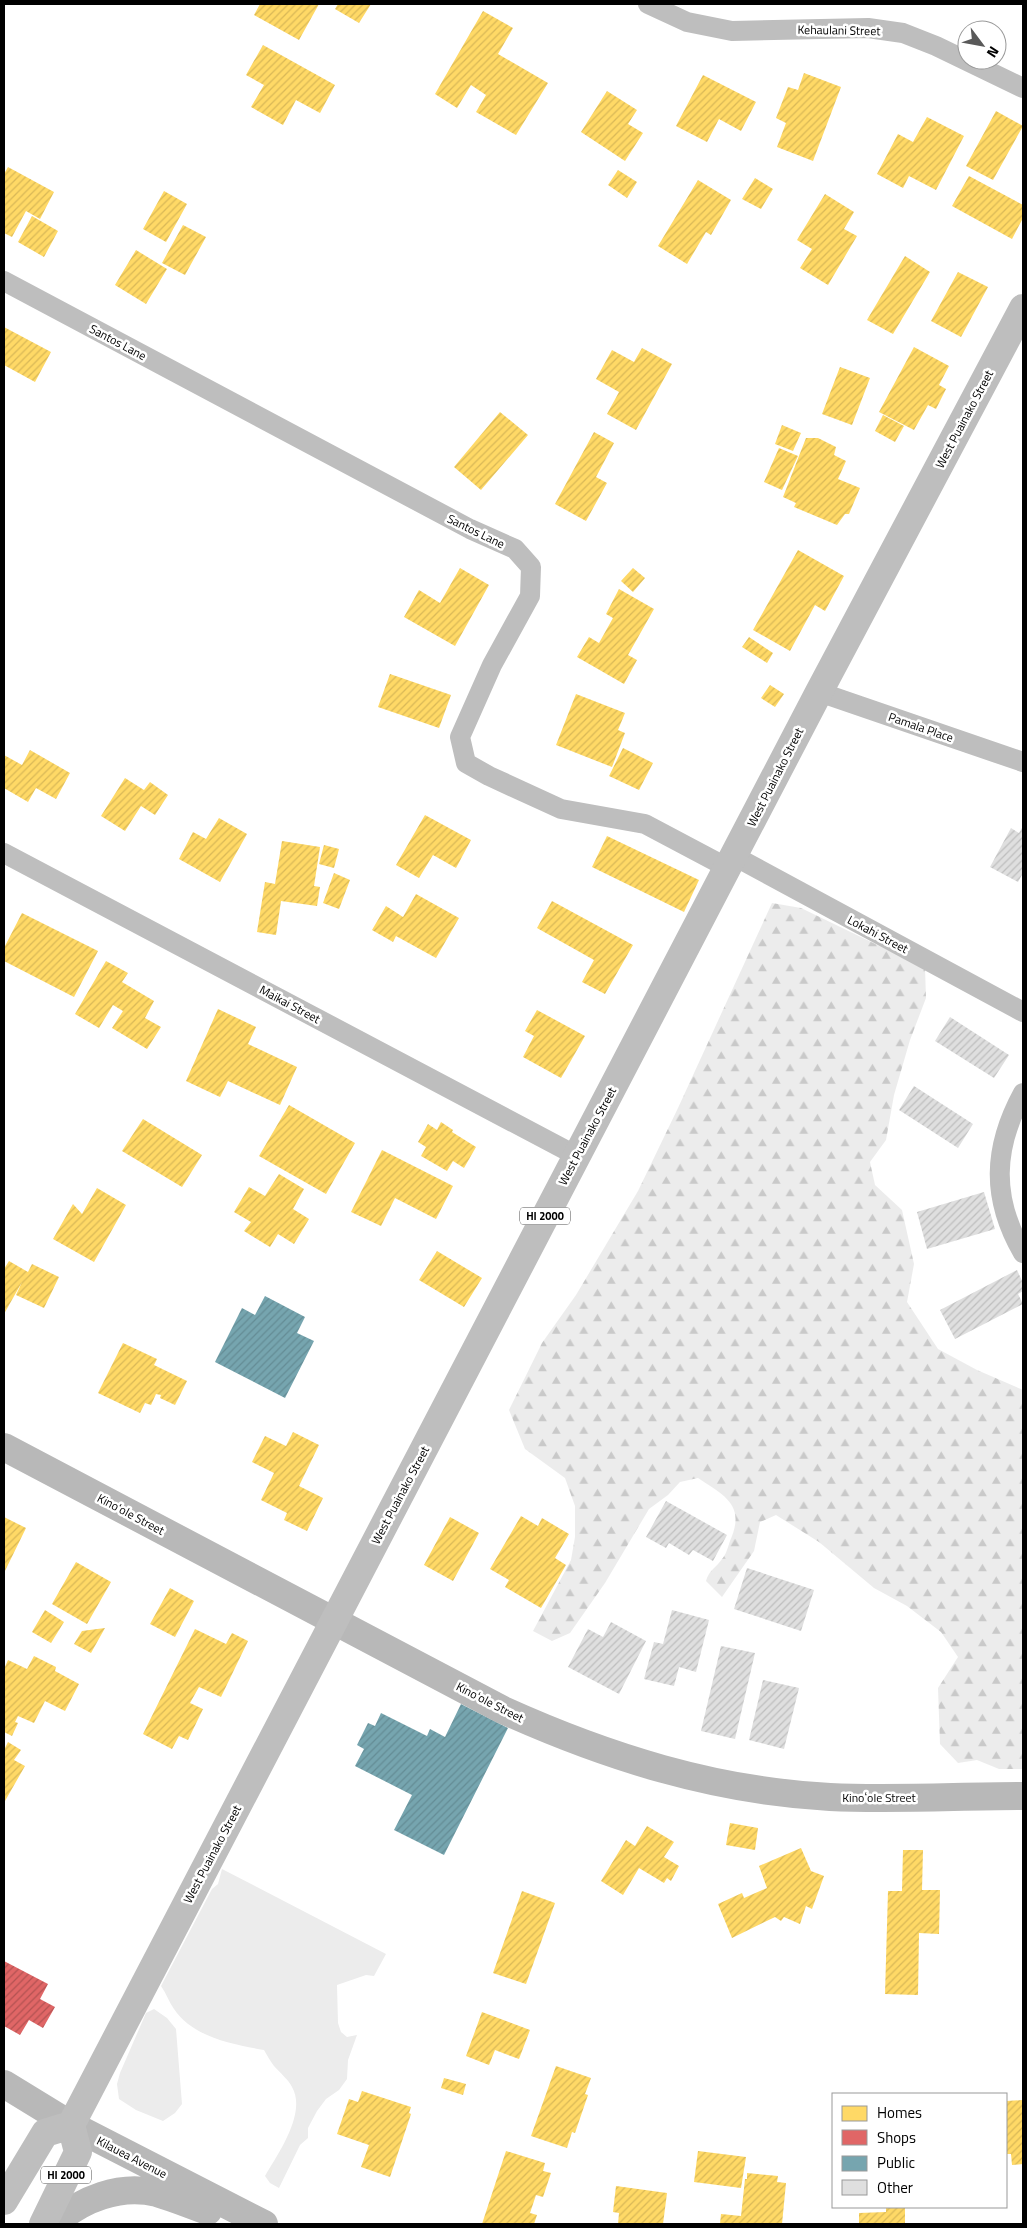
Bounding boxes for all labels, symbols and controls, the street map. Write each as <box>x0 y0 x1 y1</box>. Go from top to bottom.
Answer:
street label: Kehaulani Street <box>797 20 881 40</box>
north arrow <box>957 20 1007 70</box>
text: N <box>982 42 1005 62</box>
street label: Santos Lane <box>86 319 150 365</box>
street label: West Puainako Street <box>930 366 998 472</box>
street label: Santos Lane <box>444 509 508 553</box>
street label: Pamala Place <box>886 707 956 747</box>
street label: West Puainako Street <box>742 723 809 830</box>
street label: Lokahi Street <box>844 910 912 958</box>
street label: Maikai Street <box>256 980 325 1028</box>
street label: West Puainako Street <box>553 1083 621 1189</box>
road number: HI 2000 <box>520 1208 570 1224</box>
street label: West Puainako Street <box>366 1442 434 1548</box>
street label: Kinoʻole Street <box>94 1488 169 1540</box>
street label: Kinoʻole Street <box>453 1677 528 1728</box>
street label: Kinoʻole Street <box>842 1788 917 1807</box>
street label: West Puainako Street <box>178 1801 246 1907</box>
legend <box>832 2093 1007 2208</box>
text: Homes <box>877 2101 922 2124</box>
text: Shops <box>877 2126 916 2149</box>
street label: Kilauea Avenue <box>93 2131 171 2183</box>
text: Public <box>877 2151 915 2174</box>
road number: HI 2000 <box>41 2166 91 2184</box>
text: Other <box>877 2176 913 2199</box>

